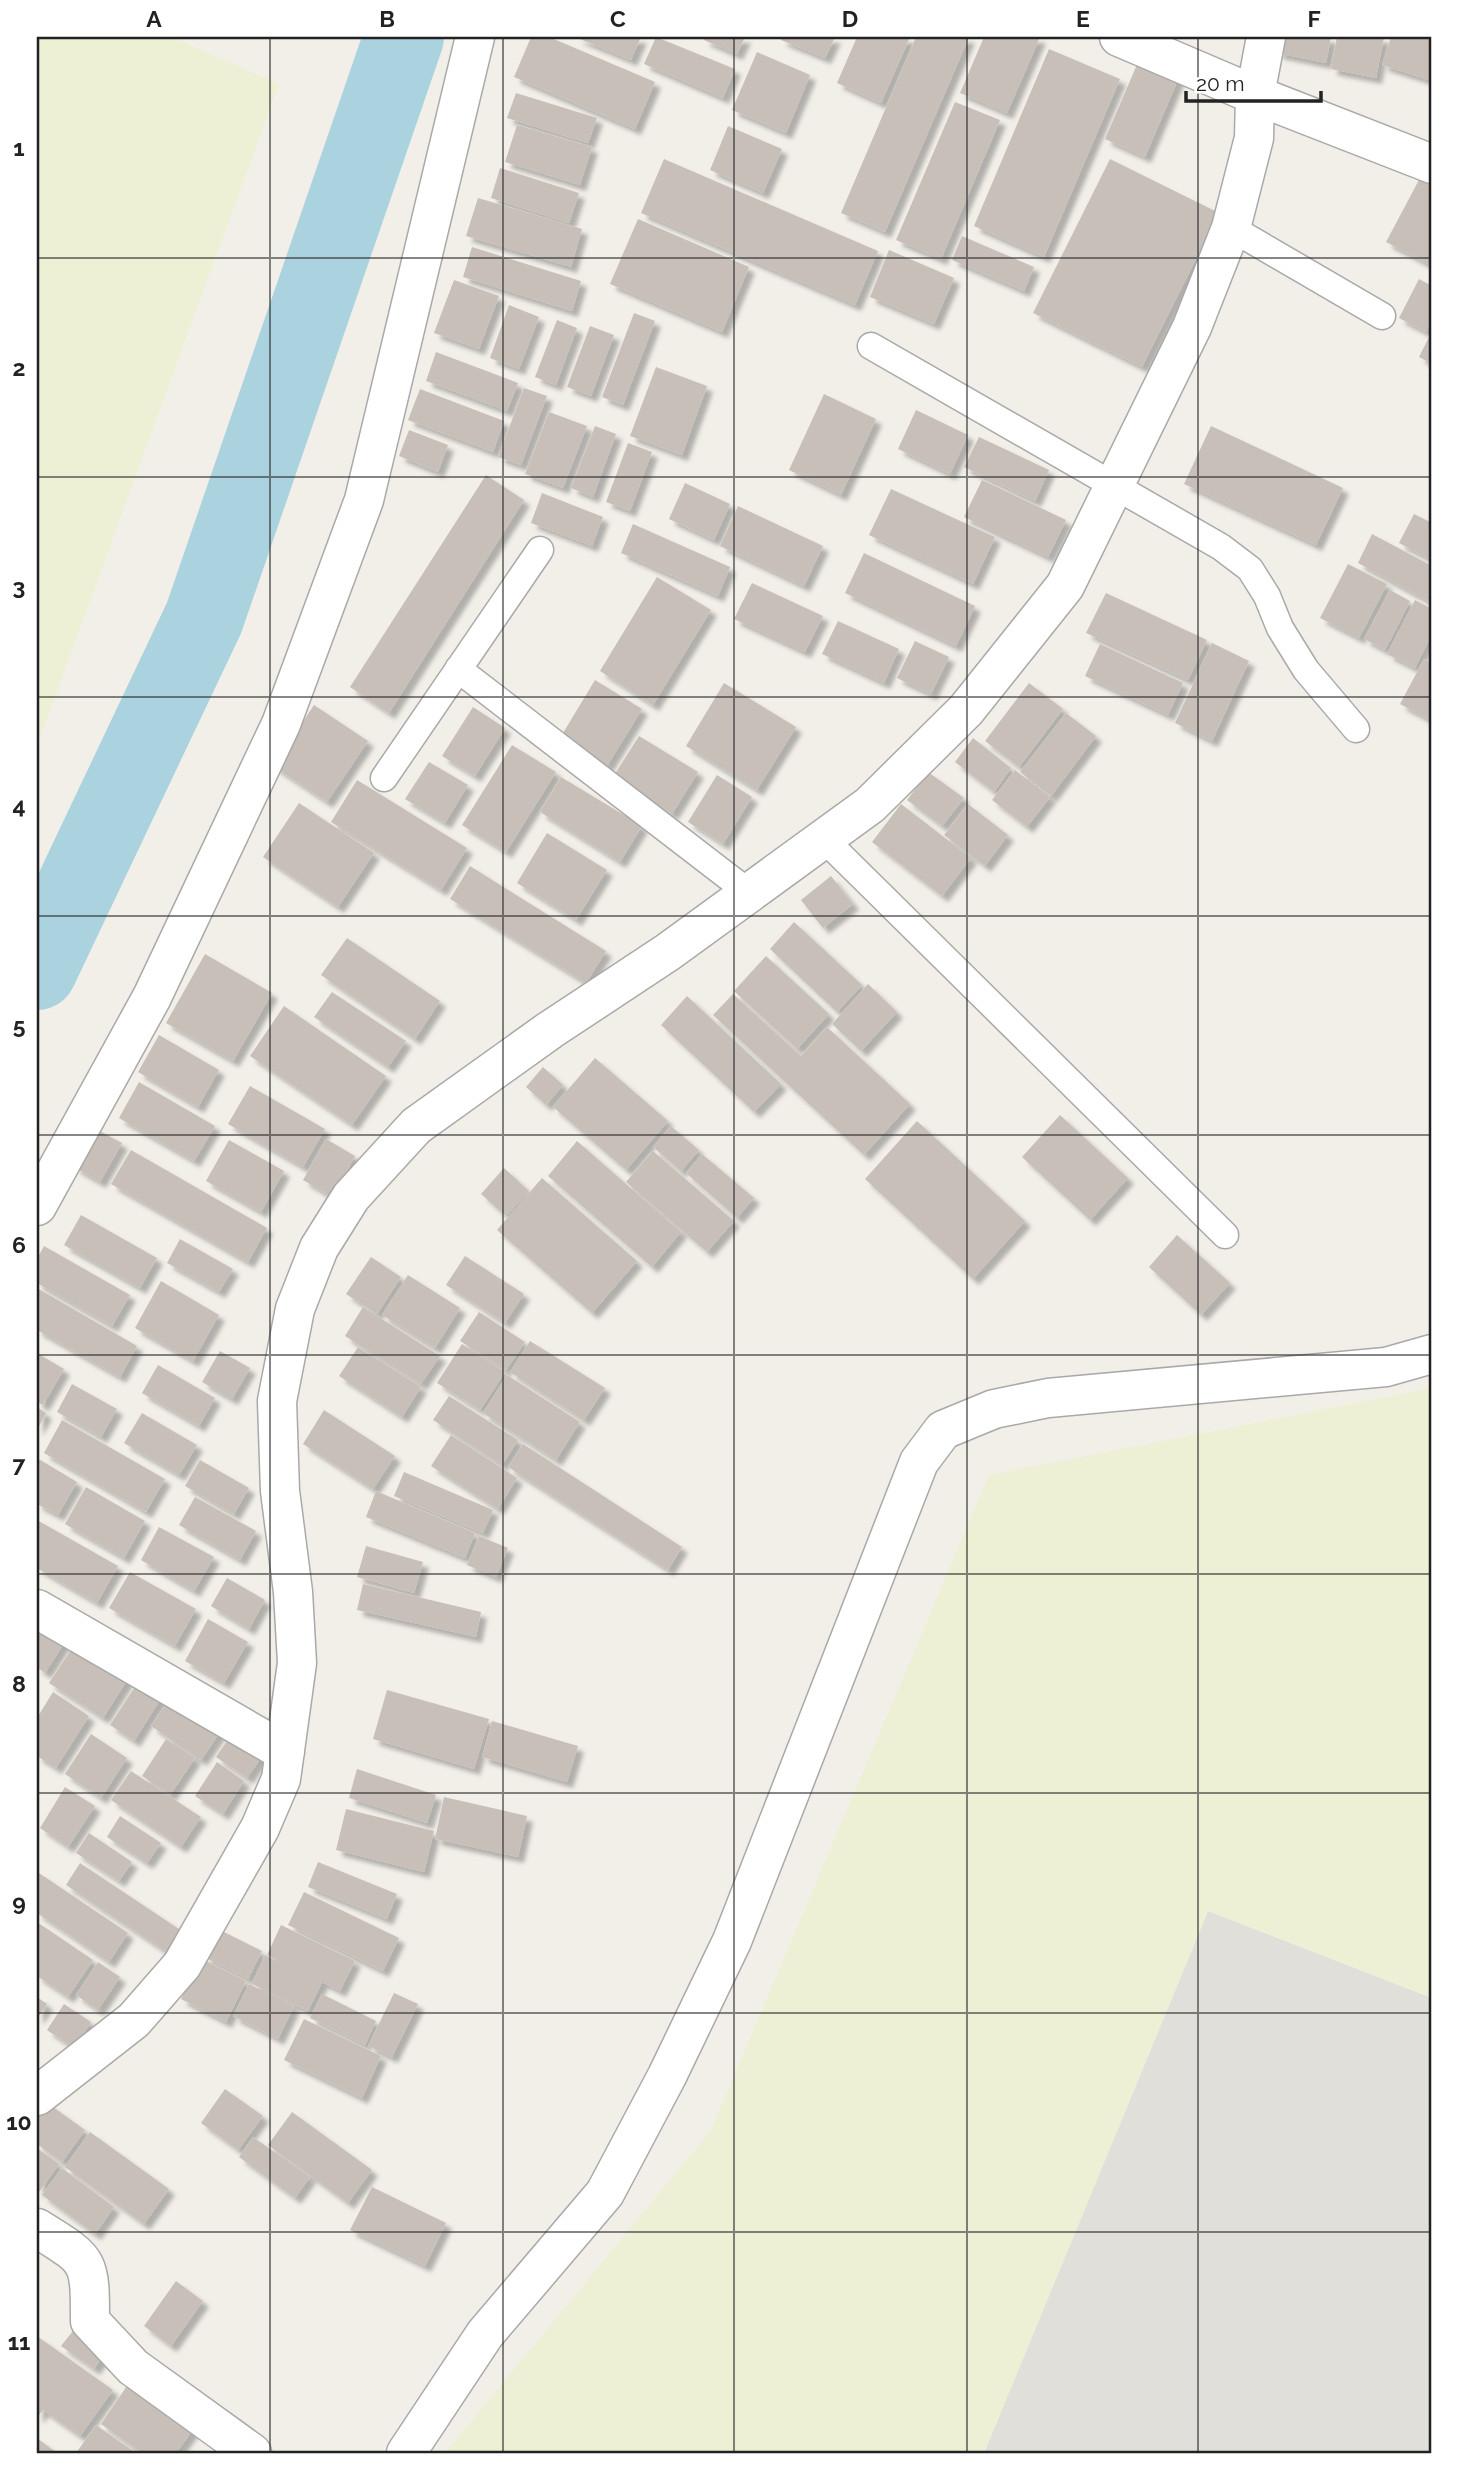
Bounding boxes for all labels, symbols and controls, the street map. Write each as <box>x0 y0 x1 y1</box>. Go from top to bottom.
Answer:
text: A <box>146 5 162 32</box>
text: B <box>379 5 395 32</box>
text: C <box>610 5 626 32</box>
text: D <box>842 5 858 32</box>
text: E <box>1076 5 1090 32</box>
text: F <box>1307 5 1321 32</box>
scale bar <box>1186 60 1320 104</box>
text: 20 m <box>1196 71 1244 96</box>
text: 1 <box>13 134 25 161</box>
text: 2 <box>13 354 25 381</box>
text: 3 <box>13 573 25 600</box>
text: 4 <box>12 792 26 819</box>
text: 5 <box>13 1012 26 1039</box>
text: 6 <box>12 1231 26 1258</box>
text: 7 <box>13 1450 26 1477</box>
text: 8 <box>12 1670 26 1697</box>
text: 9 <box>12 1889 26 1916</box>
text: 10 <box>6 2108 32 2135</box>
text: 11 <box>8 2328 30 2355</box>

